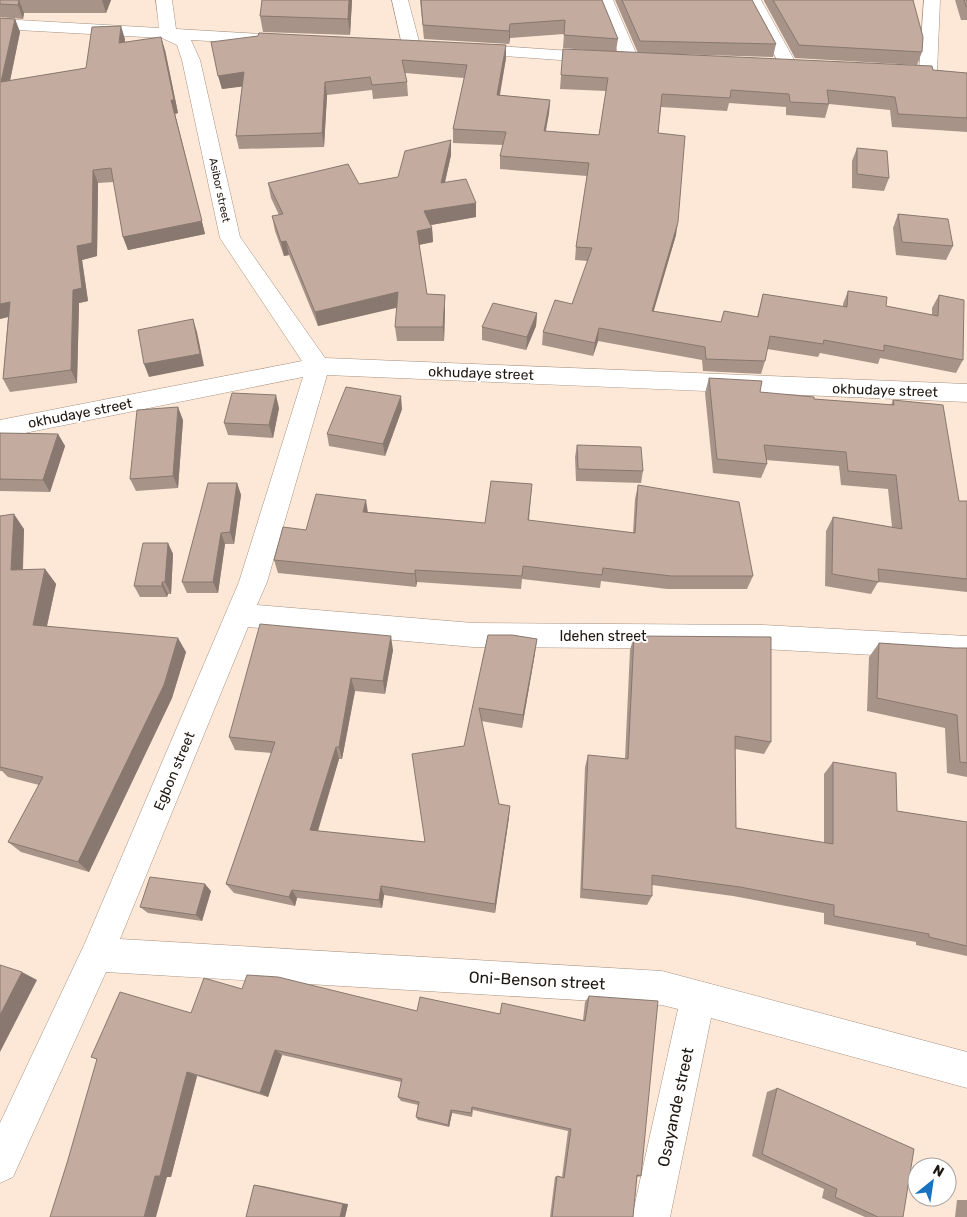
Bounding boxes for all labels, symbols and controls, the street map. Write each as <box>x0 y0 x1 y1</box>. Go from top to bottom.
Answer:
street label: Asibor street <box>206 157 233 224</box>
street label: okhudaye street <box>428 363 535 384</box>
street label: okhudaye street <box>832 380 939 401</box>
street label: okhudaye street <box>27 395 134 432</box>
street label: Idehen street <box>559 628 647 645</box>
street label: Egbon street <box>150 729 199 813</box>
street label: Oni-Benson street <box>468 967 606 994</box>
street label: Osayande street <box>654 1046 697 1169</box>
north arrow <box>907 1157 957 1207</box>
text: N <box>930 1161 947 1181</box>

